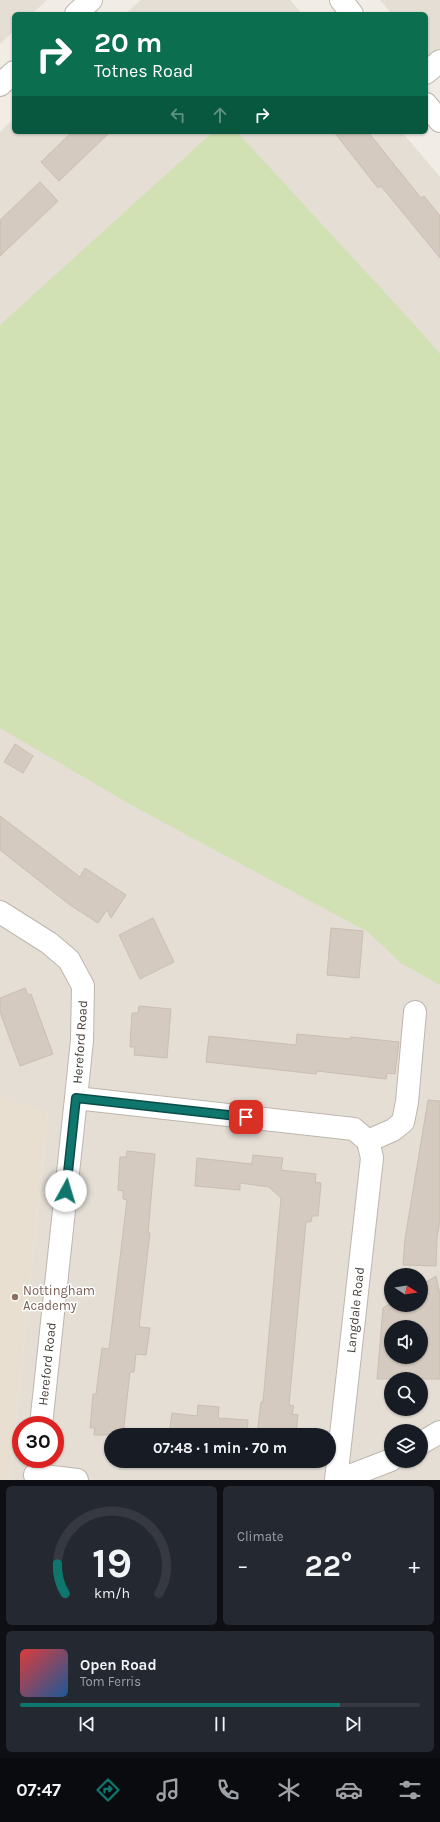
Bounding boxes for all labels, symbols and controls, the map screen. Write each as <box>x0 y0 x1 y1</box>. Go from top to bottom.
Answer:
text: 20 m <box>94 26 162 59</box>
icon: right <box>28 28 80 80</box>
text: Totnes Road <box>94 60 193 82</box>
icon: left <box>167 104 189 126</box>
icon: ahead <box>209 104 231 126</box>
icon: right <box>251 104 273 126</box>
street label: Hereford Road <box>70 1000 90 1084</box>
pin <box>229 1100 263 1134</box>
icon: arrive <box>235 1106 257 1128</box>
position arrow <box>45 1170 87 1212</box>
street label: Langdale Road <box>343 1266 367 1354</box>
north arrow <box>384 1268 428 1312</box>
map controls <box>384 1268 428 1468</box>
place label: Nottingham Academy <box>23 1283 95 1313</box>
marker: Nottingham Academy <box>10 1292 20 1302</box>
button: sound <box>384 1320 428 1364</box>
street label: Hereford Road <box>35 1322 59 1406</box>
button: search <box>384 1372 428 1416</box>
speed limit sign: 30 <box>12 1416 64 1468</box>
button: layers <box>384 1424 428 1468</box>
text: 07:48 · 1 min · 70 m <box>153 1439 287 1457</box>
text: Climate <box>237 1529 283 1544</box>
text: 19 <box>91 1538 132 1586</box>
text: 22° <box>305 1548 352 1584</box>
text: − <box>237 1553 249 1579</box>
text: + <box>408 1553 420 1579</box>
text: km/h <box>93 1584 130 1601</box>
text: Open Road <box>80 1656 157 1674</box>
text: Tom Ferris <box>80 1674 141 1689</box>
icon: previous <box>76 1713 98 1735</box>
icon: pause <box>209 1713 231 1735</box>
icon: next <box>342 1713 364 1735</box>
icon: directions <box>94 1776 122 1804</box>
icon: music <box>154 1776 182 1804</box>
icon: phone <box>214 1776 242 1804</box>
icon: climate <box>275 1776 303 1804</box>
icon: car <box>335 1776 363 1804</box>
icon: filters <box>396 1776 424 1804</box>
text: 07:47 <box>16 1779 61 1801</box>

